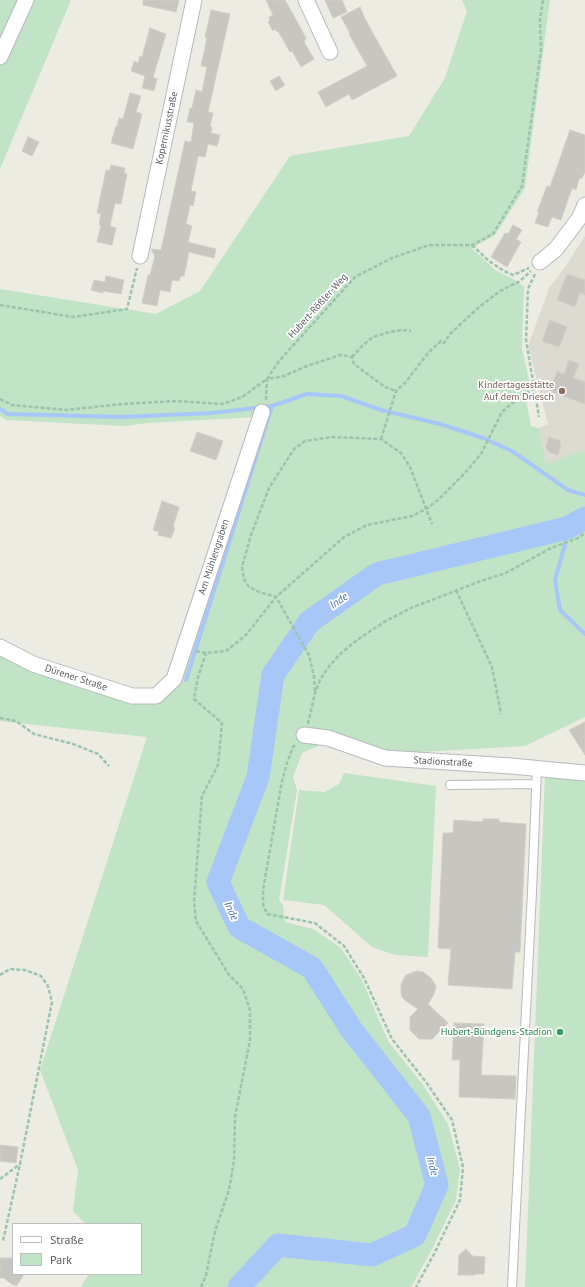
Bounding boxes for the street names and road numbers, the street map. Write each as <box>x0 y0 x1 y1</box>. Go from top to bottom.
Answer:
street label: Kopernikusstraße <box>153 90 181 166</box>
street label: Hubert-Rößler-Weg <box>286 271 350 341</box>
street label: Am Mühlengraben <box>196 518 232 596</box>
street label: Dürener Straße <box>43 662 109 694</box>
street label: Stadionstraße <box>413 754 473 770</box>

